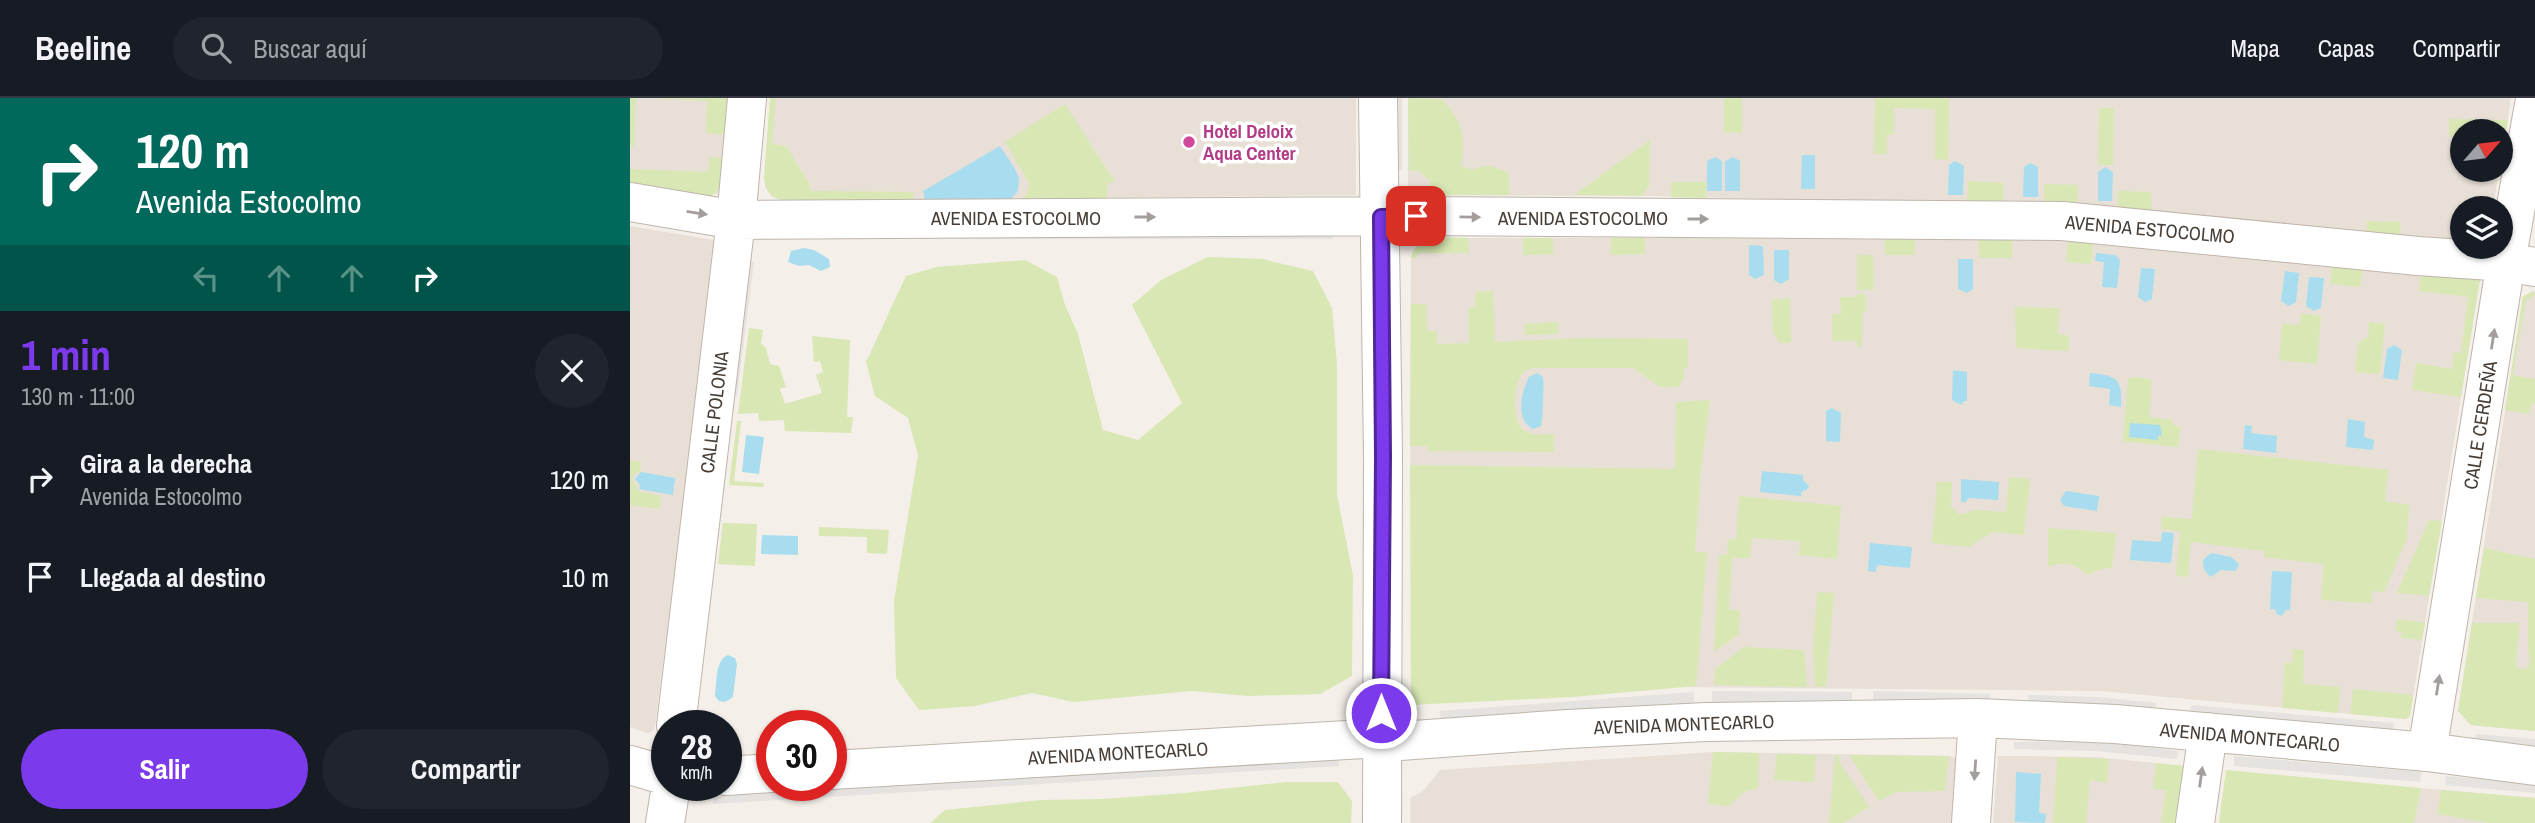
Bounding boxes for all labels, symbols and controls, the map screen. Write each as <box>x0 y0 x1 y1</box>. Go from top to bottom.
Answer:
search box <box>173 17 663 80</box>
text: Beeline <box>35 26 131 70</box>
icon: search <box>197 29 235 67</box>
text: Buscar aquí <box>253 31 367 66</box>
text: Mapa <box>2230 32 2280 64</box>
text: Capas <box>2318 32 2375 64</box>
text: Compartir <box>2413 32 2500 64</box>
text: 120 m <box>136 117 250 183</box>
place label: Hotel Deloix Aqua Center <box>1203 118 1296 166</box>
north arrow <box>2450 119 2513 182</box>
map controls <box>2450 119 2513 259</box>
icon: right <box>21 126 112 217</box>
marker: Hotel Deloix Aqua Center <box>1181 134 1197 150</box>
text: Avenida Estocolmo <box>136 180 362 223</box>
pin <box>1386 186 1446 246</box>
button: layers <box>2450 196 2513 259</box>
icon: arrive <box>1397 197 1435 235</box>
street label: AVENIDA ESTOCOLMO <box>930 205 1101 231</box>
street label: AVENIDA ESTOCOLMO <box>1497 205 1668 231</box>
one-way arrow <box>686 208 708 219</box>
street label: AVENIDA ESTOCOLMO <box>2063 209 2236 249</box>
one-way arrow <box>1134 211 1156 223</box>
one-way arrow <box>1460 211 1482 223</box>
one-way arrow <box>1687 213 1709 225</box>
icon: left <box>187 259 225 297</box>
icon: ahead <box>260 259 298 297</box>
icon: ahead <box>333 259 371 297</box>
icon: right <box>406 259 444 297</box>
text: 1 min <box>21 327 111 383</box>
one-way arrow <box>2488 328 2499 350</box>
button: close <box>535 334 609 408</box>
street label: CALLE POLONIA <box>694 349 734 475</box>
street label: CALLE CERDEÑA <box>2457 358 2503 491</box>
text: 130 m · 11:00 <box>21 381 135 412</box>
text: Gira a la derecha <box>80 446 252 481</box>
icon: right <box>21 460 59 498</box>
text: 120 m <box>550 462 609 497</box>
text: Avenida Estocolmo <box>80 481 242 512</box>
icon: arrive <box>21 558 59 596</box>
text: Llegada al destino <box>80 560 266 595</box>
text: 10 m <box>562 560 609 595</box>
one-way arrow <box>2433 674 2444 696</box>
position arrow <box>1344 676 1418 750</box>
street label: AVENIDA MONTECARLO <box>1592 708 1775 740</box>
speed limit sign: 30 <box>756 710 847 801</box>
street label: AVENIDA MONTECARLO <box>2158 716 2341 758</box>
text: 28 <box>681 723 712 770</box>
button: Salir <box>21 729 308 809</box>
button: Compartir <box>322 729 609 809</box>
street label: AVENIDA MONTECARLO <box>1026 735 1209 771</box>
text: km/h <box>681 760 713 785</box>
one-way arrow <box>1969 760 1980 782</box>
one-way arrow <box>2195 766 2206 788</box>

